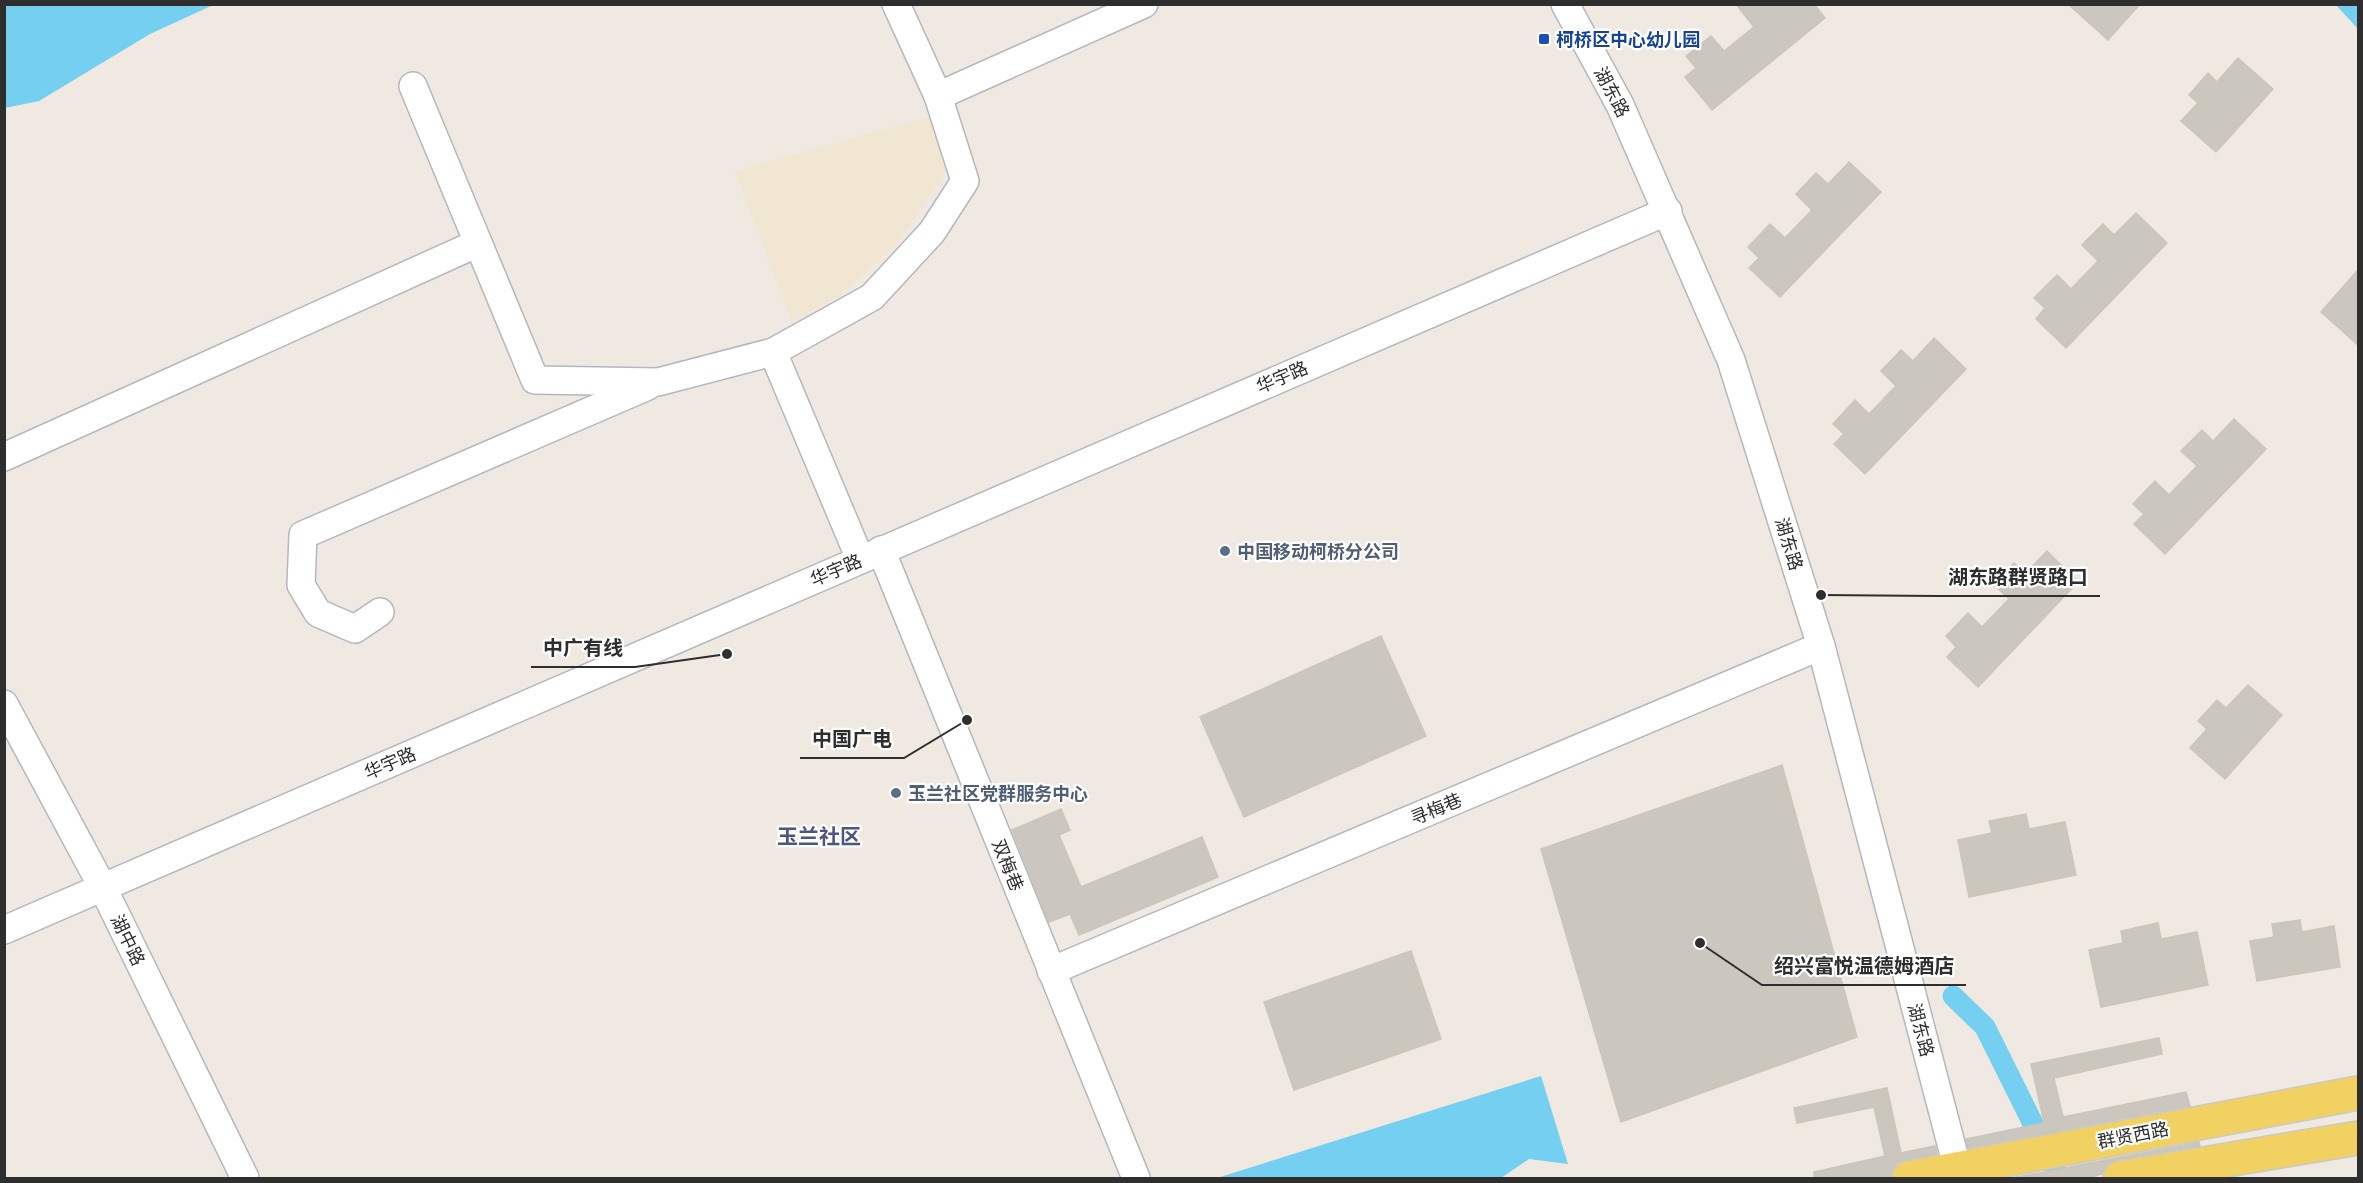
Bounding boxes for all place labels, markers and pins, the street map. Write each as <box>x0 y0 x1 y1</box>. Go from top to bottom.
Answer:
place label: 柯桥区中心幼儿园 <box>1556 29 1700 50</box>
marker: 柯桥区中心幼儿园 <box>1537 32 1551 46</box>
place label: 中国移动柯桥分公司 <box>1237 541 1399 562</box>
marker: 中国移动柯桥分公司 <box>1218 544 1232 558</box>
callout: 湖东路群贤路口 <box>1936 558 2100 596</box>
callout: 中广有线 <box>531 629 635 667</box>
callout: 中国广电 <box>800 720 904 758</box>
place label: 玉兰社区党群服务中心 <box>908 783 1088 804</box>
marker: 玉兰社区党群服务中心 <box>889 786 903 800</box>
callout: 绍兴富悦温德姆酒店 <box>1762 947 1966 985</box>

